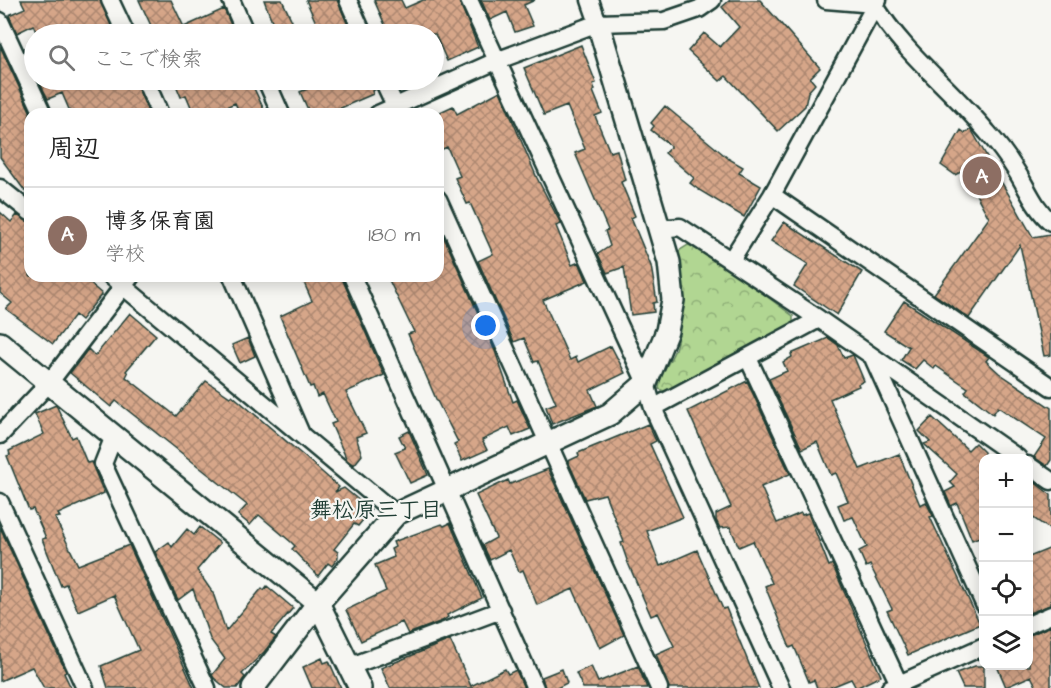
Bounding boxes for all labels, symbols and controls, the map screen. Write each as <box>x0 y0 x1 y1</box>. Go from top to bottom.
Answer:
search box <box>24 24 444 90</box>
icon: search <box>45 41 78 74</box>
text: ここで検索 <box>93 44 203 75</box>
text: 周辺 <box>48 131 100 167</box>
pin: A <box>962 154 1002 198</box>
text: 博多保育園 <box>105 206 215 237</box>
text: A <box>61 221 74 249</box>
text: 180 m <box>368 221 420 249</box>
text: 学校 <box>105 240 145 268</box>
your location <box>471 311 500 340</box>
map controls <box>979 454 1033 670</box>
button: + <box>979 454 1033 508</box>
district label: 舞松原三丁目 <box>310 495 442 526</box>
button: − <box>979 508 1033 562</box>
button: locate <box>979 562 1033 616</box>
button: layers <box>979 616 1033 670</box>

